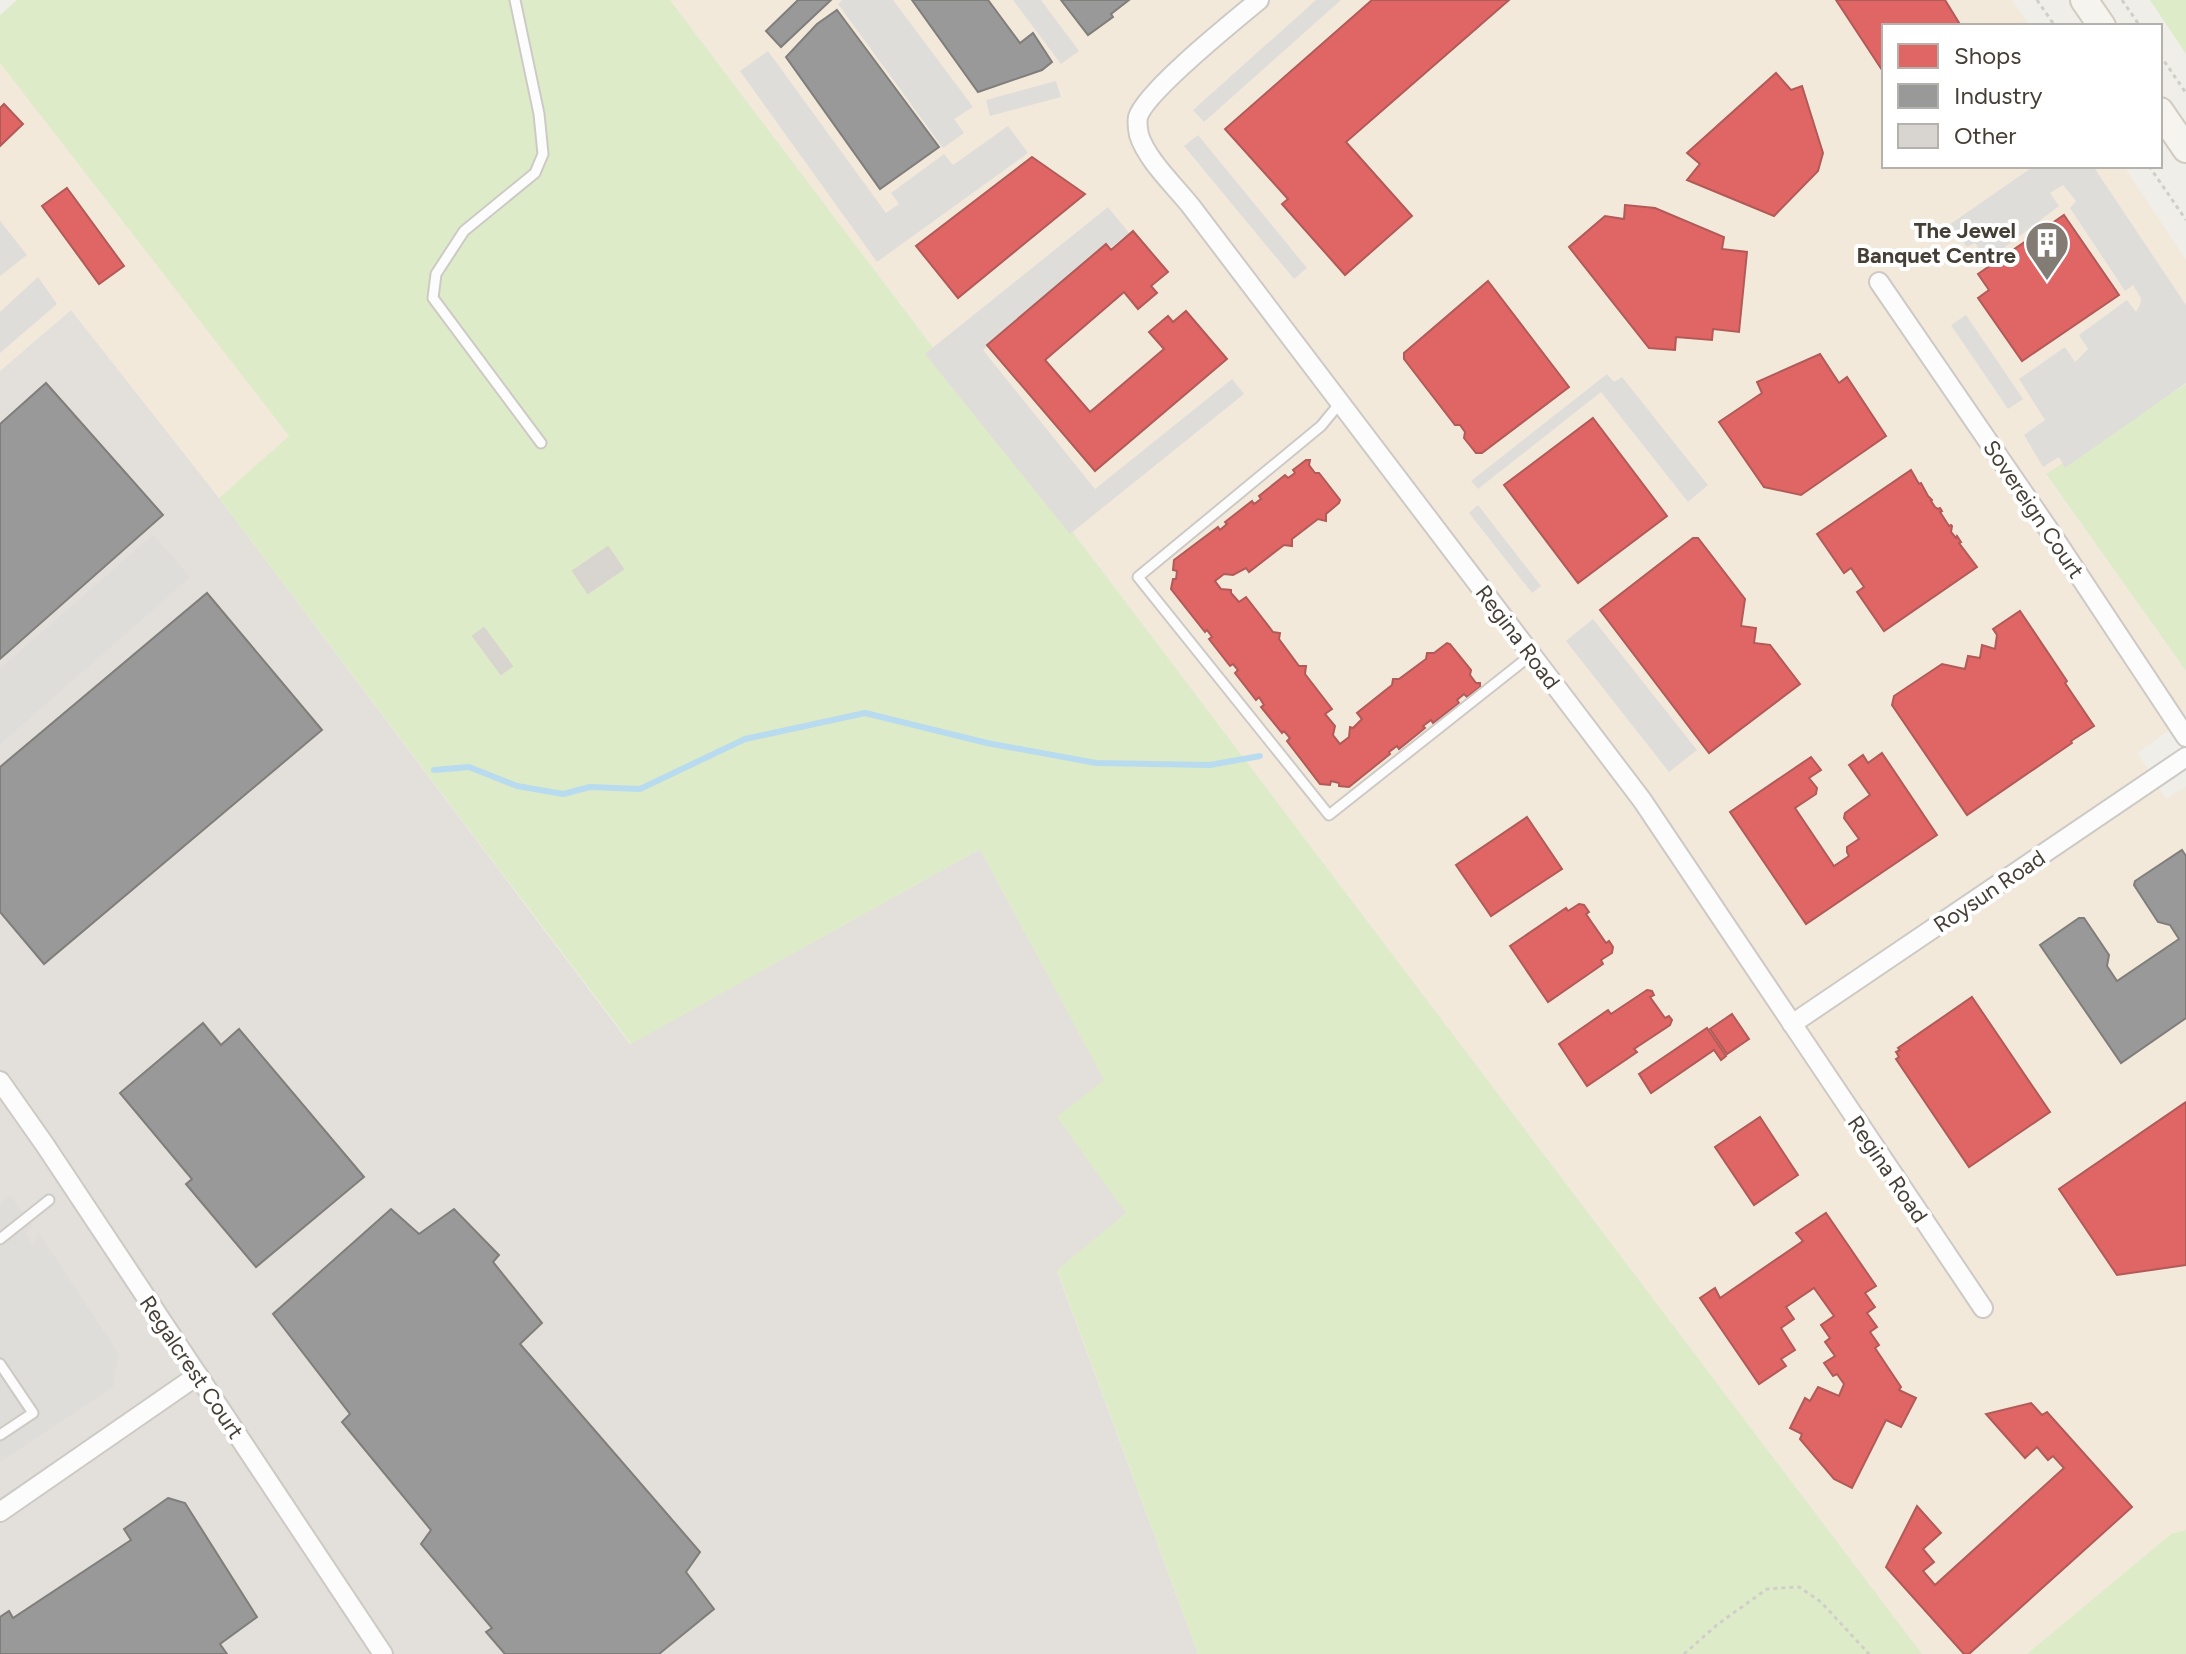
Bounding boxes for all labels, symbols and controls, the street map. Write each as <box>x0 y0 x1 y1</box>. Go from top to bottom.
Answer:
legend <box>1882 24 2162 168</box>
text: Shops <box>1954 41 2021 70</box>
text: Industry <box>1954 81 2043 110</box>
text: Other <box>1954 121 2016 150</box>
place label: The Jewel Banquet Centre <box>1857 217 2016 269</box>
building icon: The Jewel Banquet Centre <box>2023 219 2071 282</box>
street label: Sovereign Court <box>1977 435 2090 584</box>
street label: Regina Road <box>1470 580 1566 695</box>
street label: Roysun Road <box>1928 844 2050 939</box>
street label: Regina Road <box>1842 1111 1933 1228</box>
street label: Regalcrest Court <box>134 1291 249 1444</box>

